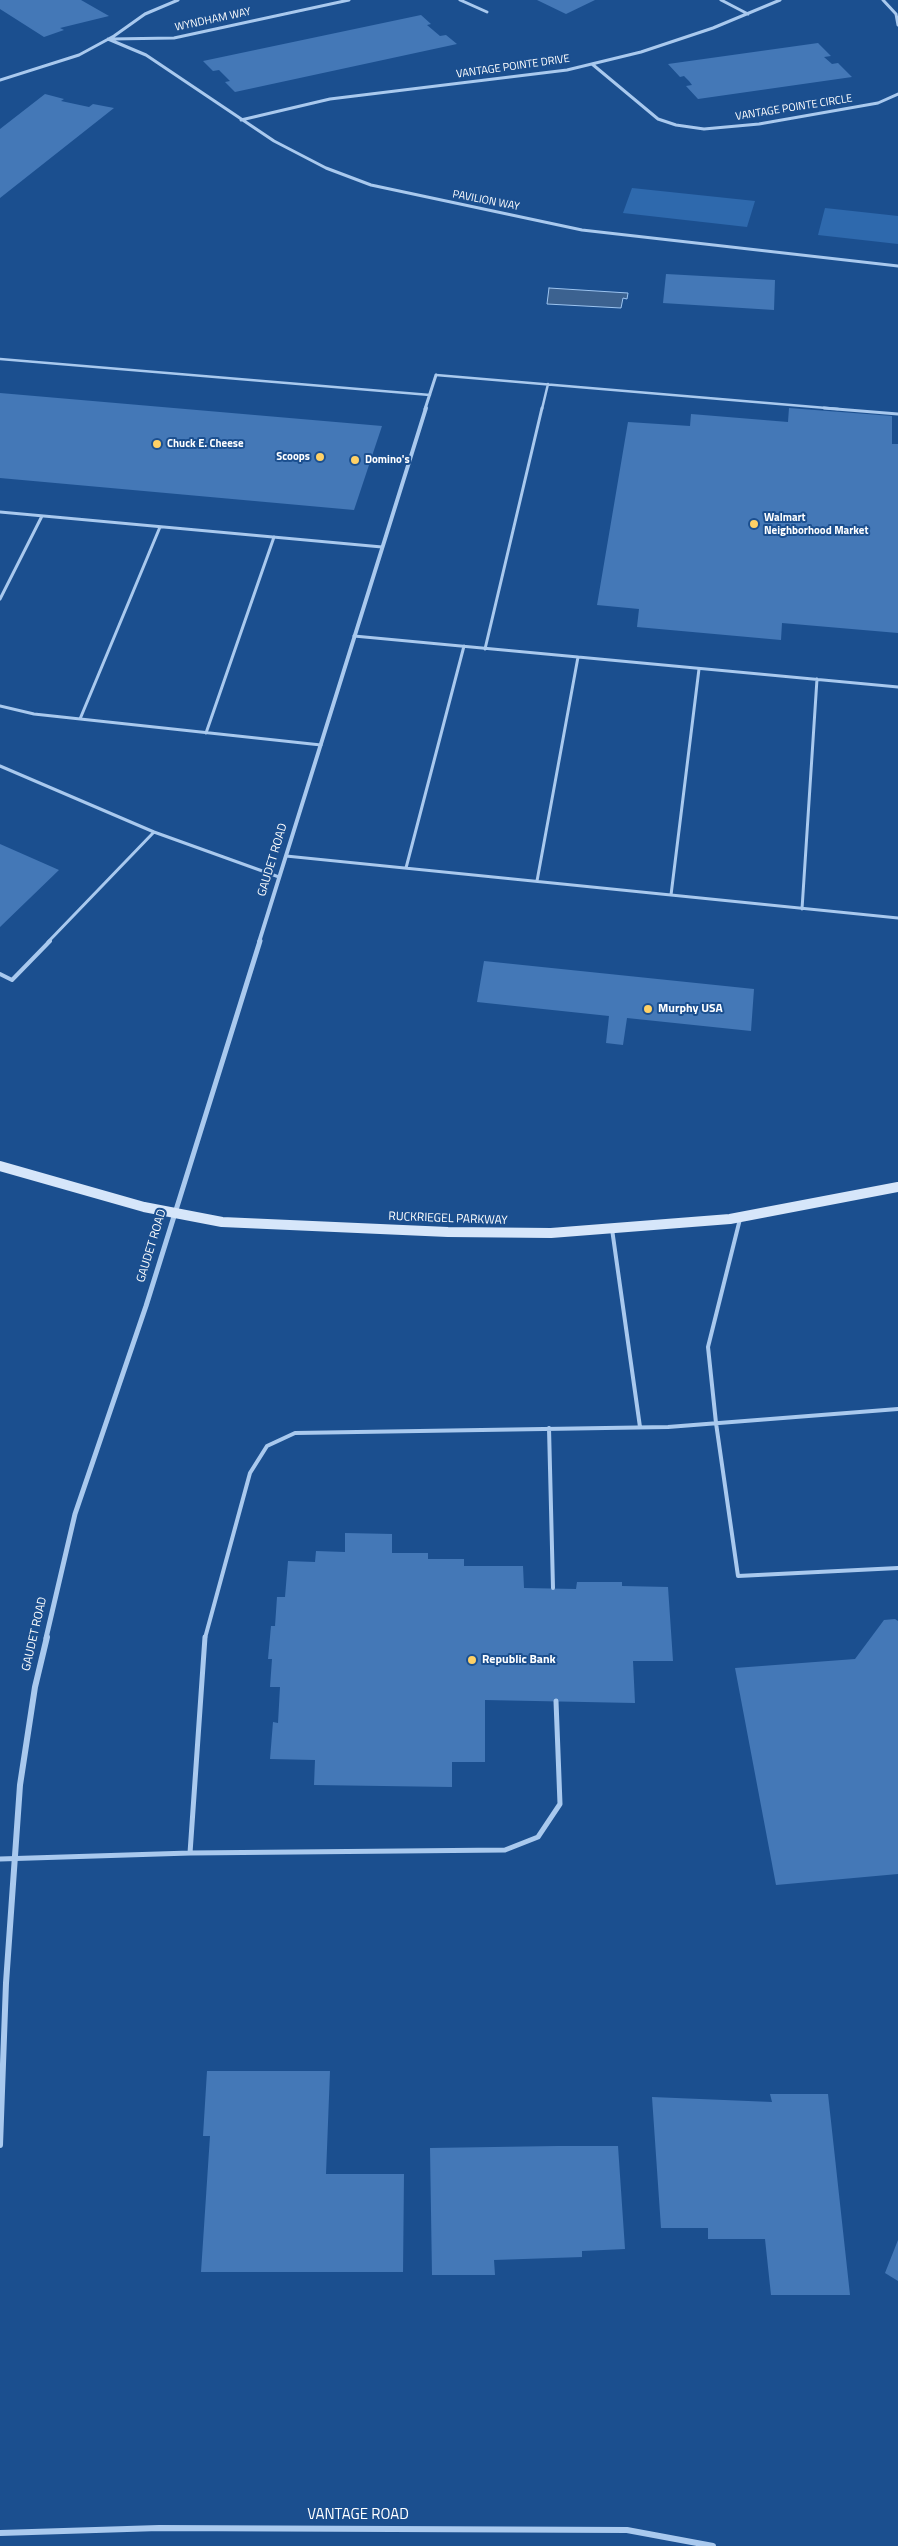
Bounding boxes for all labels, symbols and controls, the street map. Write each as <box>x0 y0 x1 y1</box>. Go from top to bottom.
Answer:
street label: WYNDHAM WAY <box>174 6 252 34</box>
street label: VANTAGE POINTE DRIVE <box>455 53 571 81</box>
street label: VANTAGE POINTE CIRCLE <box>735 92 853 124</box>
street label: PAVILION WAY <box>451 188 521 214</box>
place label: Chuck E. Cheese <box>167 437 244 451</box>
marker: Chuck E. Cheese <box>151 438 163 450</box>
place label: Scoops <box>276 450 310 464</box>
marker: Scoops <box>314 451 326 463</box>
place label: Domino's <box>365 453 410 467</box>
marker: Domino's <box>349 454 361 466</box>
place label: Walmart Neighborhood Market <box>764 511 868 537</box>
marker: Walmart Neighborhood Market <box>748 518 760 530</box>
street label: GAUDET ROAD <box>255 822 291 898</box>
place label: Murphy USA <box>658 1002 723 1016</box>
marker: Murphy USA <box>642 1003 654 1015</box>
street label: GAUDET ROAD <box>134 1208 170 1284</box>
street label: RUCKRIEGEL PARKWAY <box>388 1210 508 1228</box>
street label: GAUDET ROAD <box>19 1596 51 1672</box>
place label: Republic Bank <box>482 1653 556 1667</box>
marker: Republic Bank <box>466 1654 478 1666</box>
street label: VANTAGE ROAD <box>307 2506 409 2524</box>

